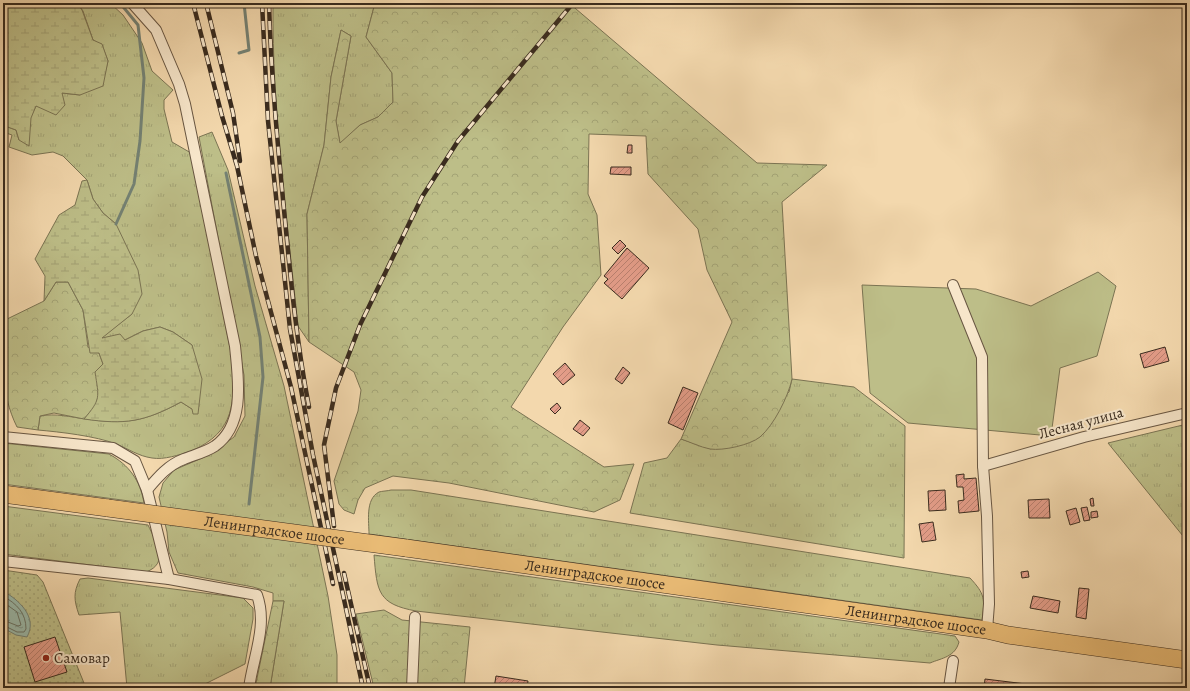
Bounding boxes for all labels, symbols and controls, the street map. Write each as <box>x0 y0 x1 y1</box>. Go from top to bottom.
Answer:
street label: Лесная улица <box>1036 402 1126 444</box>
street label: Ленинградское шоссе <box>203 511 346 550</box>
street label: Ленинградское шоссе <box>524 555 667 595</box>
street label: Ленинградское шоссе <box>844 600 988 640</box>
place label: Самовар <box>54 648 110 668</box>
marker: Самовар <box>41 653 51 663</box>

